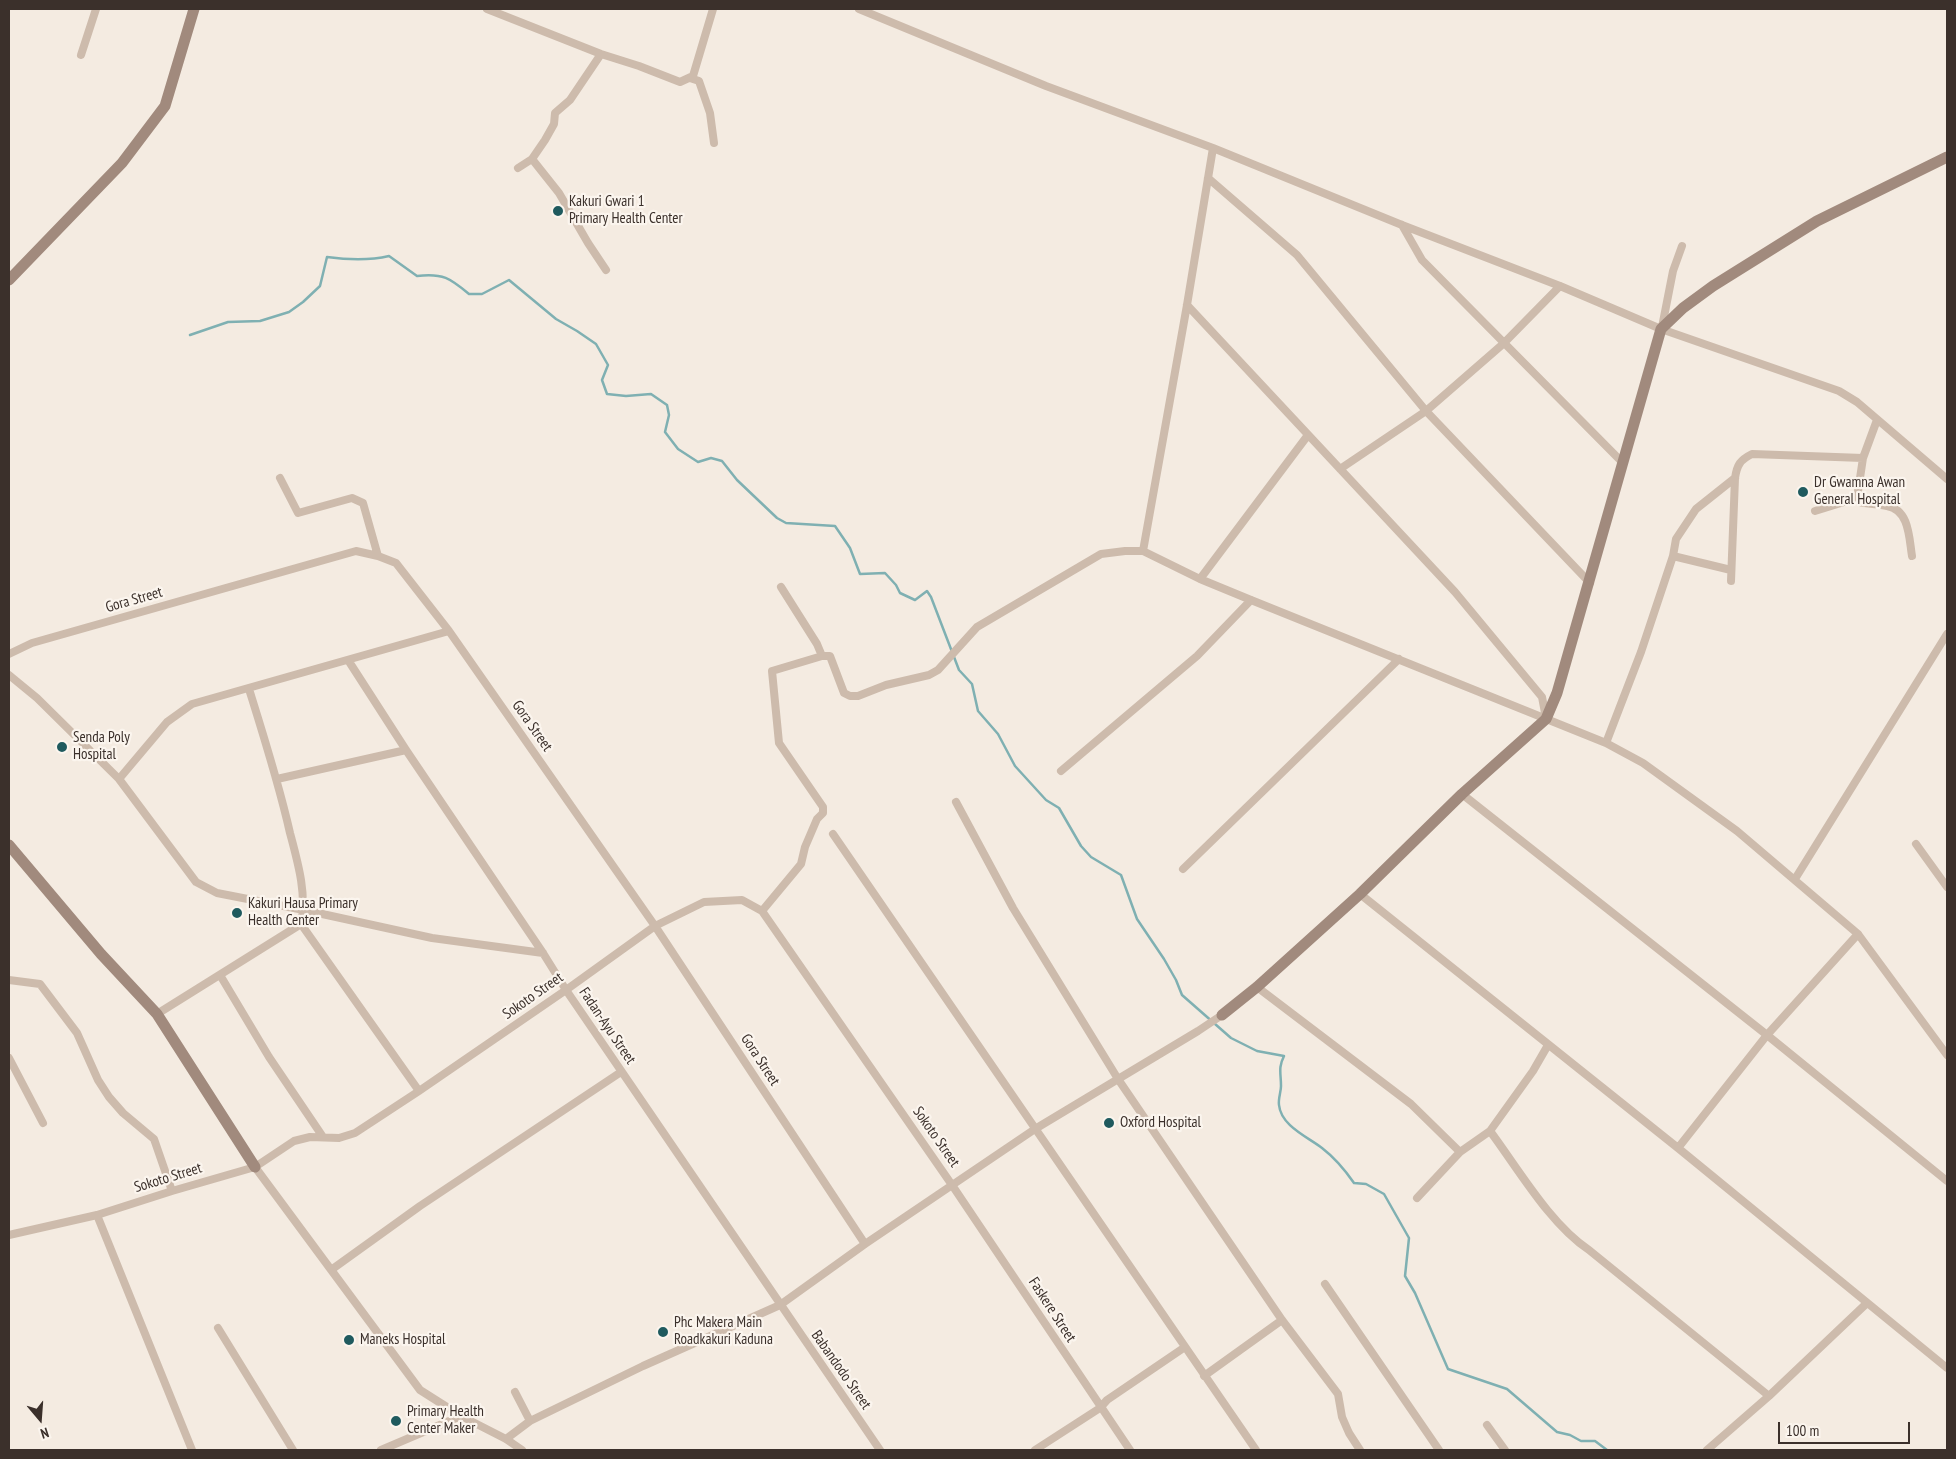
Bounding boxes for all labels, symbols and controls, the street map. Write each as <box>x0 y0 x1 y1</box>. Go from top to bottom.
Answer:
place label: Kakuri Gwari 1 Primary Health Center <box>569 193 683 228</box>
marker: Kakuri Gwari 1 Primary Health Center <box>551 204 565 218</box>
place label: Dr Gwamna Awan General Hospital <box>1814 474 1905 509</box>
marker: Dr Gwamna Awan General Hospital <box>1796 485 1810 499</box>
street label: Gora Street <box>104 583 164 617</box>
street label: Gora Street <box>508 697 556 755</box>
place label: Senda Poly Hospital <box>73 729 130 764</box>
marker: Senda Poly Hospital <box>55 740 69 754</box>
place label: Kakuri Hausa Primary Health Center <box>248 895 358 930</box>
marker: Kakuri Hausa Primary Health Center <box>230 906 244 920</box>
street label: Sokoto Street <box>499 969 567 1023</box>
street label: Fadan-Ayu Street <box>575 984 639 1068</box>
street label: Gora Street <box>737 1031 783 1089</box>
street label: Sokoto Street <box>909 1103 963 1171</box>
place label: Oxford Hospital <box>1120 1114 1201 1132</box>
marker: Oxford Hospital <box>1102 1116 1116 1130</box>
street label: Sokoto Street <box>132 1159 204 1197</box>
street label: Faskere Street <box>1024 1274 1080 1346</box>
place label: Phc Makera Main Roadkakuri Kaduna <box>674 1314 773 1349</box>
marker: Phc Makera Main Roadkakuri Kaduna <box>656 1325 670 1339</box>
street label: Babandodo Street <box>807 1327 875 1413</box>
place label: Maneks Hospital <box>360 1331 445 1349</box>
marker: Maneks Hospital <box>342 1333 356 1347</box>
north arrow <box>15 1394 65 1444</box>
place label: Primary Health Center Maker <box>407 1403 484 1438</box>
scale bar <box>1781 1412 1914 1444</box>
marker: Primary Health Center Maker <box>389 1414 403 1428</box>
text: 100 m <box>1786 1421 1819 1440</box>
text: N <box>38 1424 51 1443</box>

